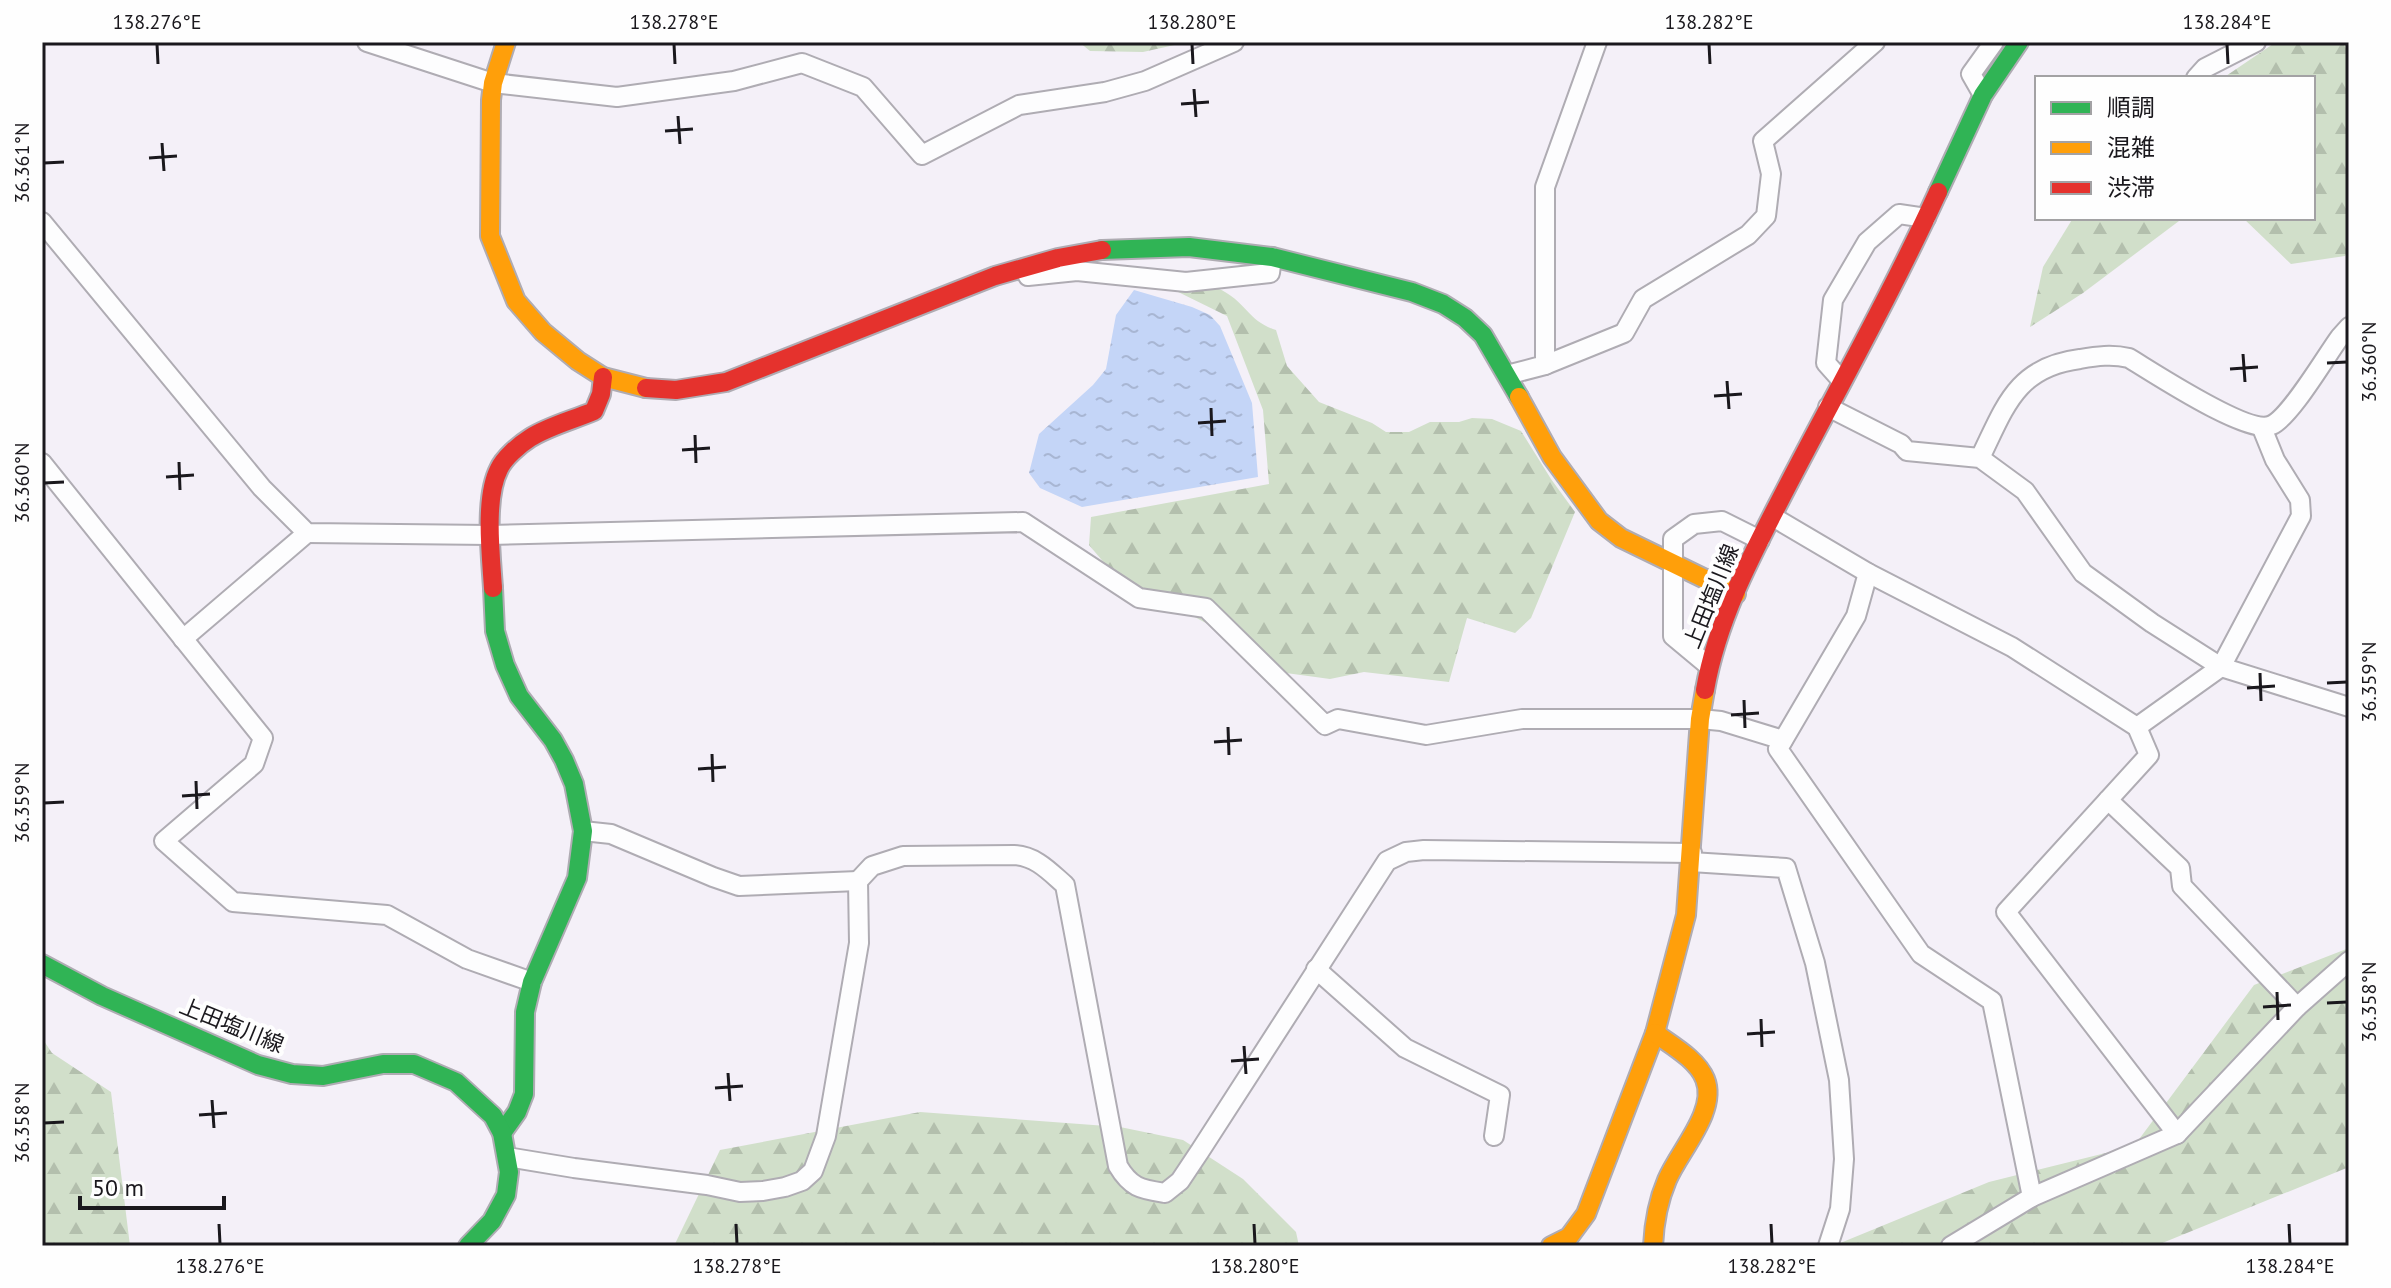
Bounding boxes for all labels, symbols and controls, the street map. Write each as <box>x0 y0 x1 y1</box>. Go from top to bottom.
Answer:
text: 138.276°E <box>113 9 201 35</box>
text: 138.278°E <box>630 9 718 35</box>
text: 138.280°E <box>1148 9 1236 35</box>
text: 138.282°E <box>1665 9 1753 35</box>
text: 138.284°E <box>2183 9 2271 35</box>
legend <box>2035 76 2315 220</box>
text: 順調 <box>2107 92 2155 123</box>
text: 36.361°N <box>9 123 35 203</box>
text: 混雑 <box>2107 132 2155 163</box>
text: 渋滞 <box>2107 172 2155 203</box>
text: 36.360°N <box>2356 322 2382 402</box>
text: 36.360°N <box>9 443 35 523</box>
street label: 上田塩川線 <box>1677 540 1745 652</box>
text: 36.359°N <box>2356 642 2382 722</box>
text: 36.359°N <box>9 763 35 843</box>
text: 36.358°N <box>2356 962 2382 1042</box>
street label: 上田塩川線 <box>176 991 288 1059</box>
text: 36.358°N <box>9 1083 35 1163</box>
scale bar <box>80 1160 224 1210</box>
text: 50 m <box>92 1172 144 1203</box>
text: 138.276°E <box>176 1253 264 1279</box>
text: 138.278°E <box>693 1253 781 1279</box>
text: 138.280°E <box>1211 1253 1299 1279</box>
text: 138.282°E <box>1728 1253 1816 1279</box>
text: 138.284°E <box>2246 1253 2334 1279</box>

